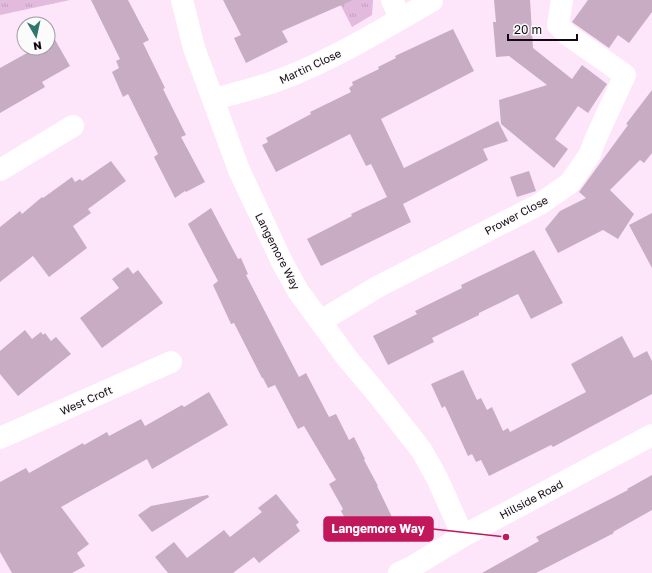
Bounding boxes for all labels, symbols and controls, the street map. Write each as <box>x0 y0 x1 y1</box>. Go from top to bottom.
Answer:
north arrow <box>16 16 56 56</box>
scale bar <box>508 16 577 42</box>
text: 20 m <box>514 22 542 37</box>
text: N <box>32 39 43 53</box>
street label: Martin Close <box>277 46 343 86</box>
street label: Prower Close <box>482 193 550 237</box>
street label: Langemore Way <box>253 210 303 292</box>
street label: West Croft <box>58 383 114 417</box>
street label: Hillside Road <box>497 477 565 521</box>
callout: Langemore Way <box>324 517 433 541</box>
text: Langemore Way <box>331 521 425 536</box>

